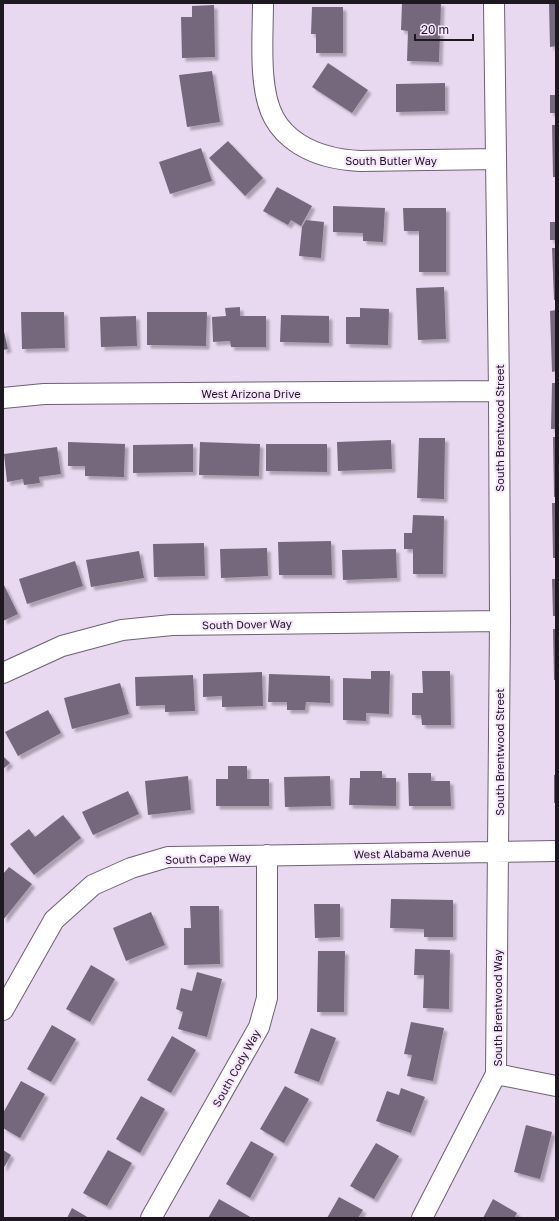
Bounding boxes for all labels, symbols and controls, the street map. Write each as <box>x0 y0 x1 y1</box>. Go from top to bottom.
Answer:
scale bar <box>415 16 473 42</box>
text: 20 m <box>421 22 449 37</box>
street label: South Butler Way <box>345 154 437 167</box>
street label: South Brentwood Street <box>493 364 506 492</box>
street label: West Arizona Drive <box>201 387 301 400</box>
street label: South Dover Way <box>202 617 292 631</box>
street label: South Brentwood Street <box>493 688 506 816</box>
street label: West Alabama Avenue <box>353 845 471 861</box>
street label: South Cape Way <box>165 850 251 866</box>
street label: South Brentwood Way <box>491 949 504 1067</box>
street label: South Cody Way <box>209 1027 263 1109</box>

